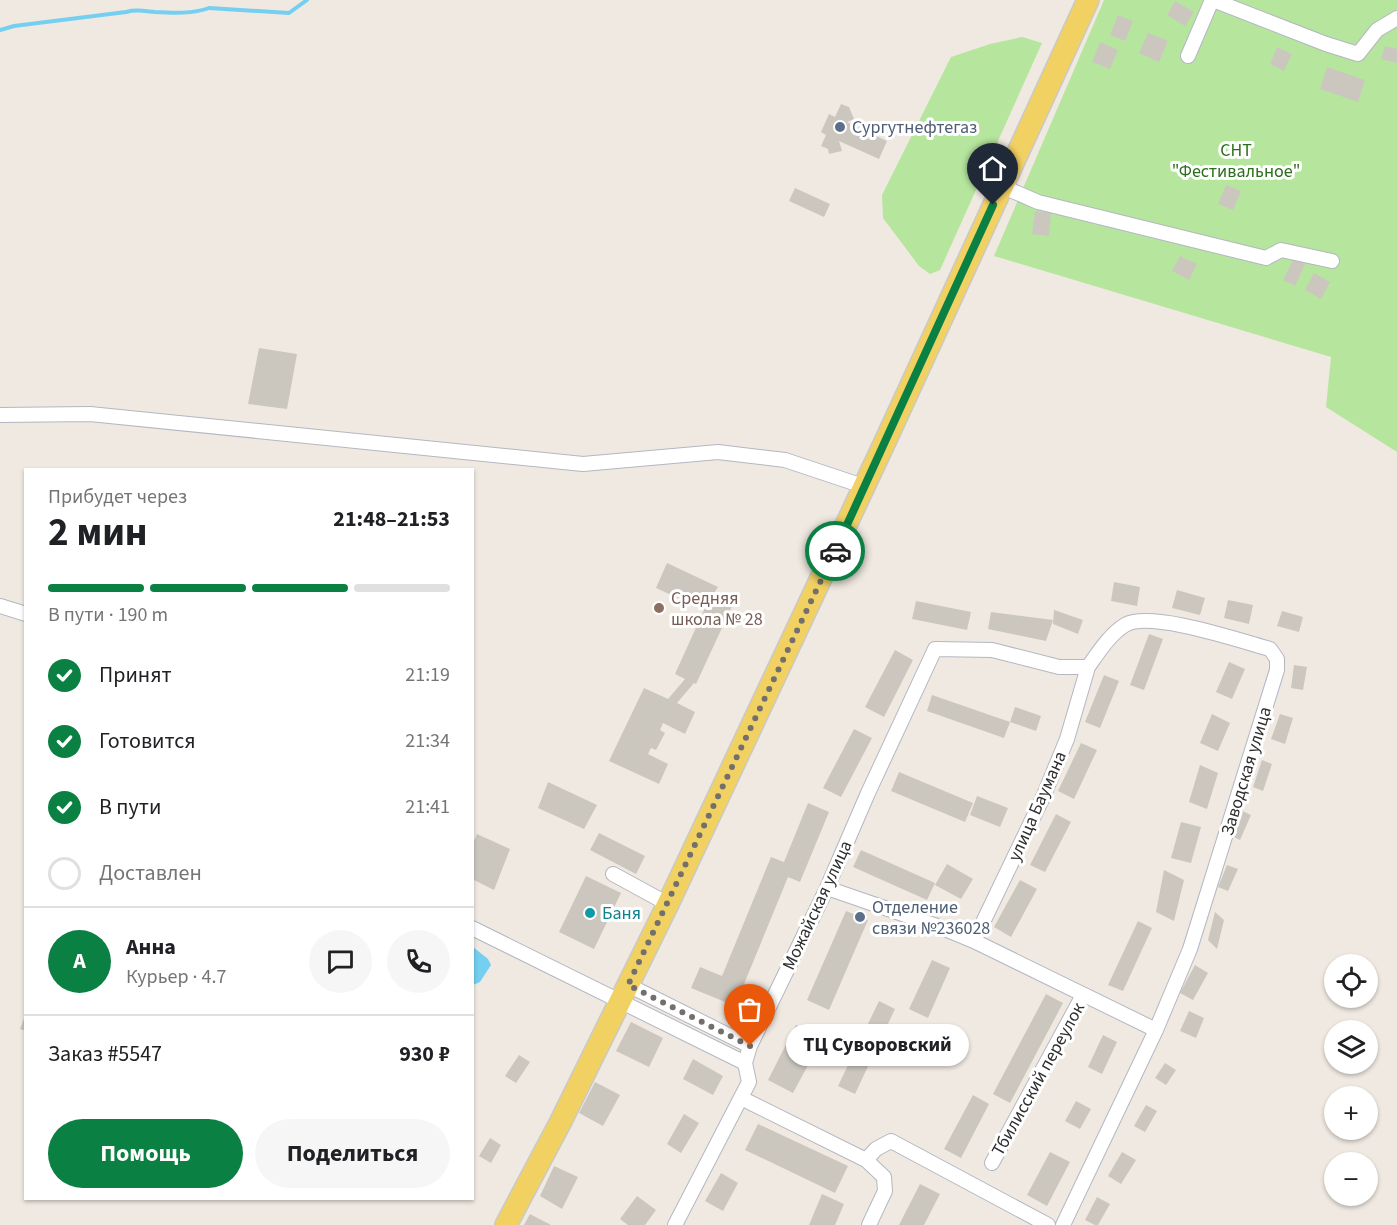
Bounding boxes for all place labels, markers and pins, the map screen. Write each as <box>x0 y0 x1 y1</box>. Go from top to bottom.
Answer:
place label: Сургутнефтегаз <box>852 115 977 140</box>
marker: Сургутнефтегаз <box>833 120 847 134</box>
pin <box>967 143 1018 205</box>
place label: Средняя школа № 28 <box>671 586 763 632</box>
marker: Средняя школа № 28 <box>652 601 666 615</box>
place label: Отделение связи №236028 <box>872 895 990 941</box>
place label: Баня <box>602 901 641 926</box>
marker: Баня <box>583 906 597 920</box>
marker: Отделение связи №236028 <box>853 910 867 924</box>
pin <box>724 984 775 1046</box>
callout: ТЦ Суворовский <box>786 1025 969 1067</box>

